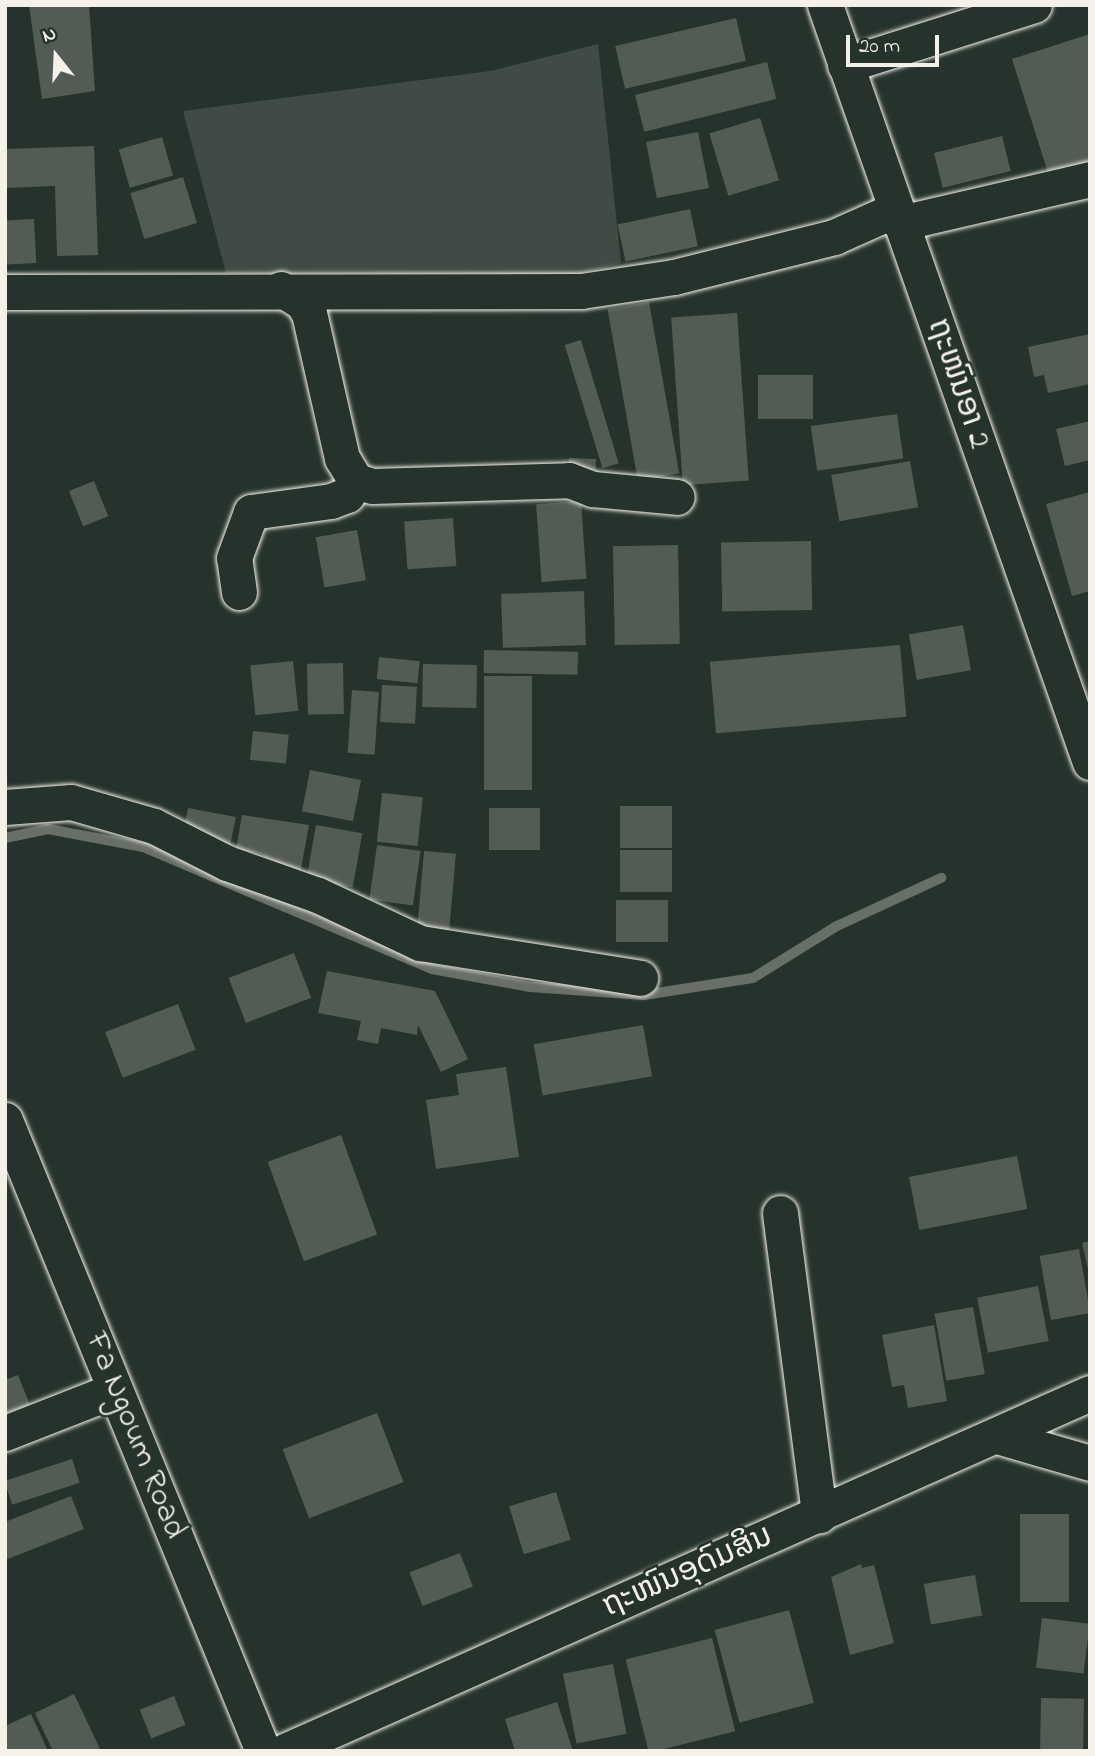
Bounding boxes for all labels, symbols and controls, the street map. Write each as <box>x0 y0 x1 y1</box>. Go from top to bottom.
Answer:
north arrow <box>21 21 91 91</box>
text: N <box>39 21 60 50</box>
scale bar <box>850 21 943 65</box>
text: 20 m <box>859 32 900 62</box>
street label: ຖະໜົນອາ 2 <box>917 314 997 454</box>
street label: Fa Ngoum Road <box>75 1327 193 1545</box>
street label: ຖະໜົນອຸດົມສິນ <box>597 1518 779 1628</box>

